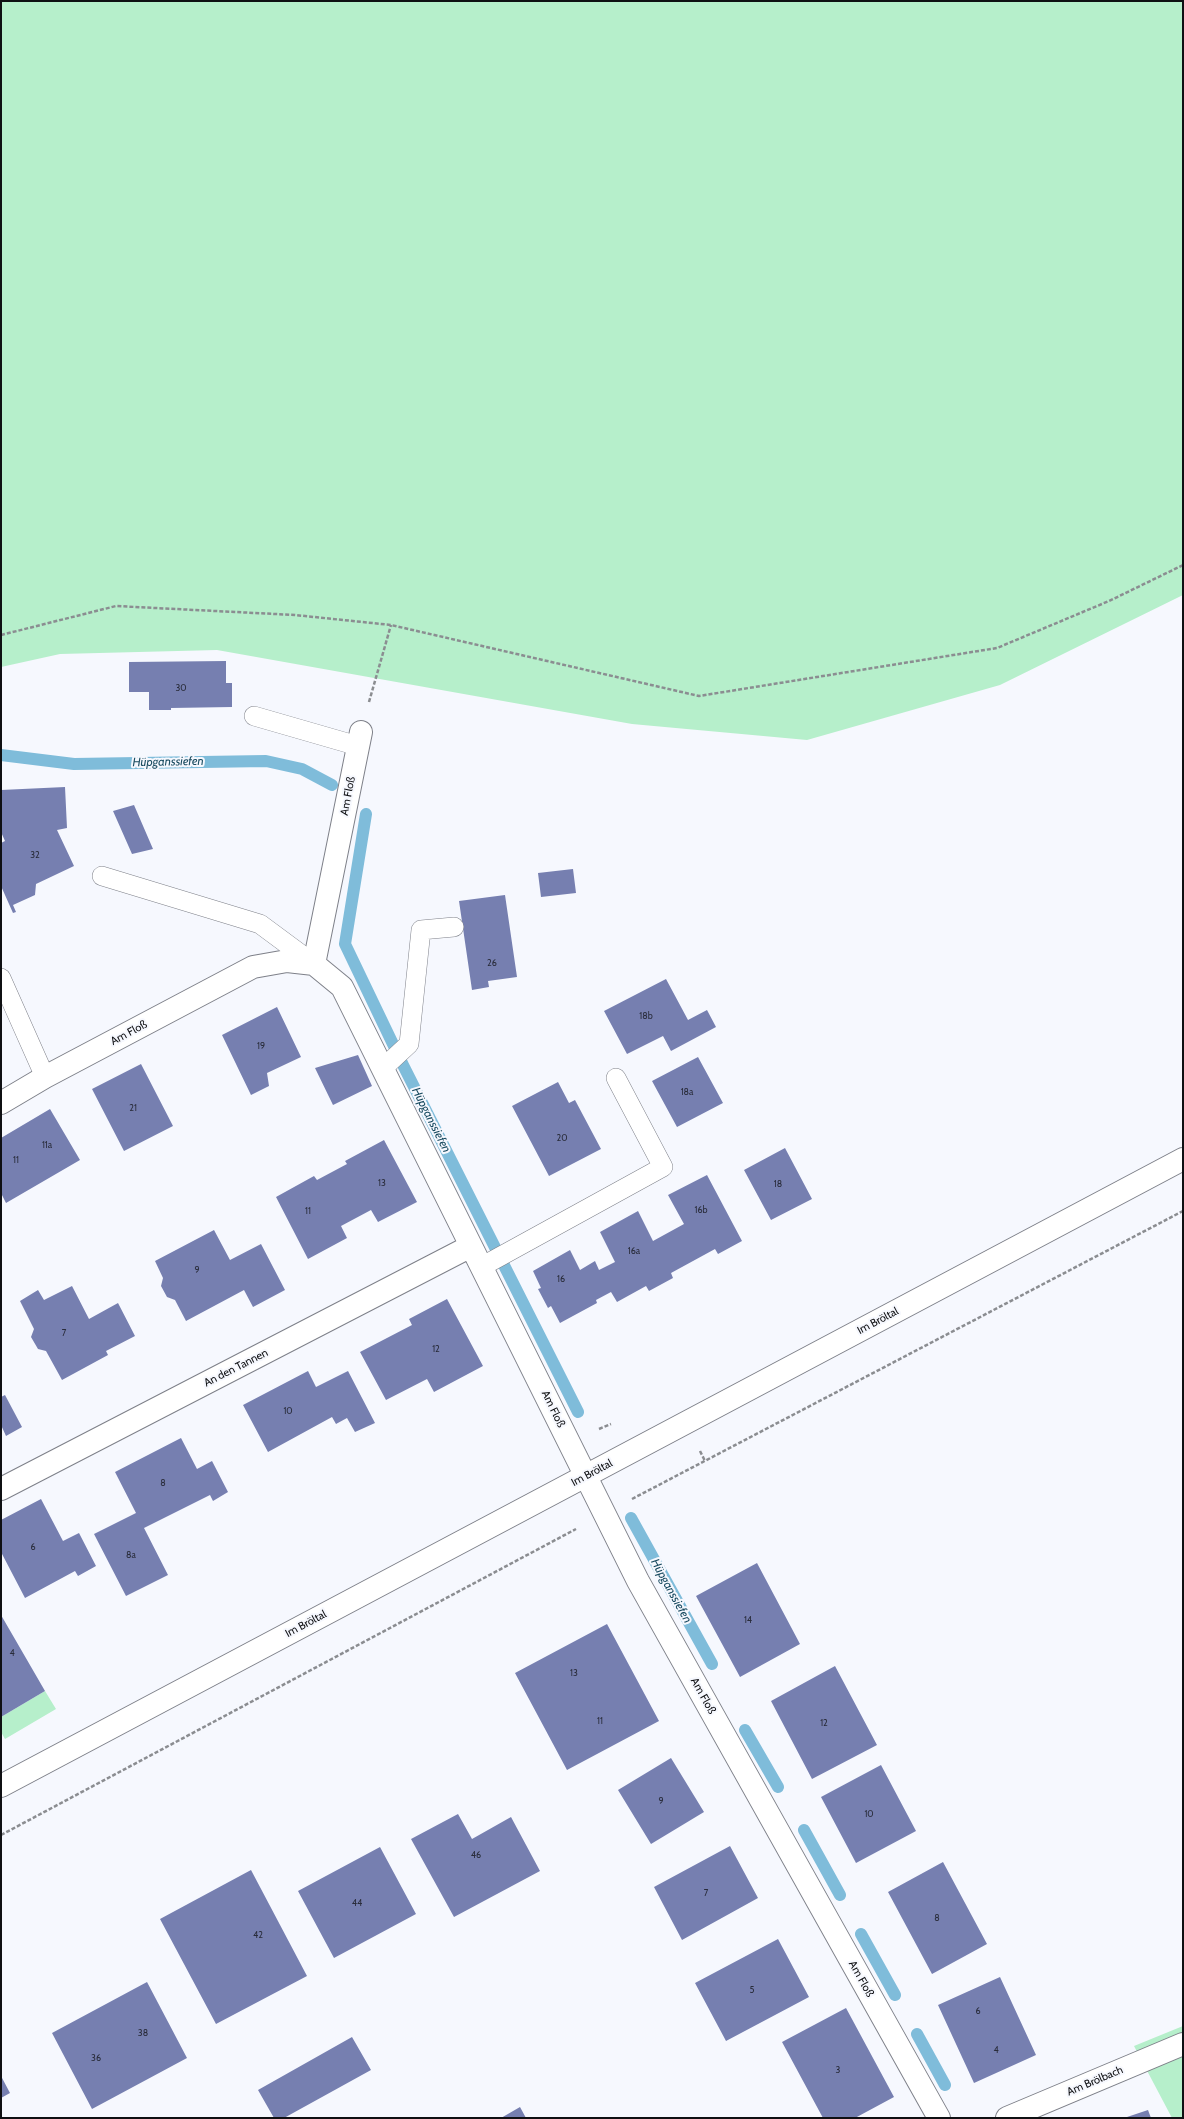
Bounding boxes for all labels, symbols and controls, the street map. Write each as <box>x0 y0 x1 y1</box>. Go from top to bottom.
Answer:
house number: 30 <box>175 683 187 693</box>
water label: Hüpganssiefen <box>132 754 204 770</box>
street label: Am Floß <box>338 775 358 817</box>
house number: 32 <box>30 850 40 860</box>
house number: 26 <box>487 958 497 968</box>
house number: 18b <box>639 1011 653 1021</box>
street label: Am Floß <box>108 1018 150 1048</box>
house number: 19 <box>257 1041 265 1051</box>
water label: Hüpganssiefen <box>408 1085 454 1155</box>
house number: 18a <box>681 1087 693 1097</box>
house number: 21 <box>129 1103 137 1113</box>
house number: 20 <box>557 1133 567 1143</box>
house number: 11a <box>42 1140 52 1150</box>
house number: 11 <box>13 1155 19 1165</box>
house number: 13 <box>378 1178 386 1188</box>
house number: 18 <box>774 1179 782 1189</box>
house number: 16b <box>694 1205 708 1215</box>
house number: 11 <box>305 1206 311 1216</box>
house number: 16a <box>628 1246 640 1256</box>
house number: 9 <box>194 1265 200 1275</box>
house number: 16 <box>557 1274 565 1284</box>
street label: Im Bröltal <box>855 1305 901 1337</box>
house number: 7 <box>62 1328 66 1338</box>
house number: 12 <box>432 1344 440 1354</box>
street label: An den Tannen <box>202 1346 270 1390</box>
street label: Am Floß <box>538 1388 568 1430</box>
house number: 10 <box>283 1406 293 1416</box>
street label: Im Bröltal <box>569 1457 615 1489</box>
house number: 8 <box>160 1478 166 1488</box>
house number: 6 <box>30 1542 36 1552</box>
house number: 8a <box>126 1550 136 1560</box>
water label: Hüpganssiefen <box>647 1556 695 1626</box>
street label: Im Bröltal <box>283 1608 329 1640</box>
house number: 14 <box>744 1615 752 1625</box>
house number: 4 <box>9 1648 15 1658</box>
house number: 13 <box>570 1668 578 1678</box>
street label: Am Floß <box>688 1676 718 1716</box>
house number: 11 <box>597 1716 603 1726</box>
house number: 12 <box>820 1718 828 1728</box>
house number: 9 <box>658 1796 664 1806</box>
house number: 10 <box>864 1809 874 1819</box>
house number: 46 <box>471 1850 481 1860</box>
house number: 7 <box>704 1888 708 1898</box>
house number: 44 <box>352 1898 362 1908</box>
house number: 8 <box>934 1913 940 1923</box>
house number: 42 <box>253 1930 263 1940</box>
street label: Am Floß <box>846 1959 876 1999</box>
house number: 5 <box>750 1985 754 1995</box>
house number: 6 <box>975 2006 981 2016</box>
house number: 38 <box>138 2028 148 2038</box>
house number: 4 <box>993 2045 999 2055</box>
house number: 36 <box>91 2053 101 2063</box>
street label: Am Brölbach <box>1065 2063 1125 2099</box>
house number: 3 <box>836 2065 840 2075</box>

